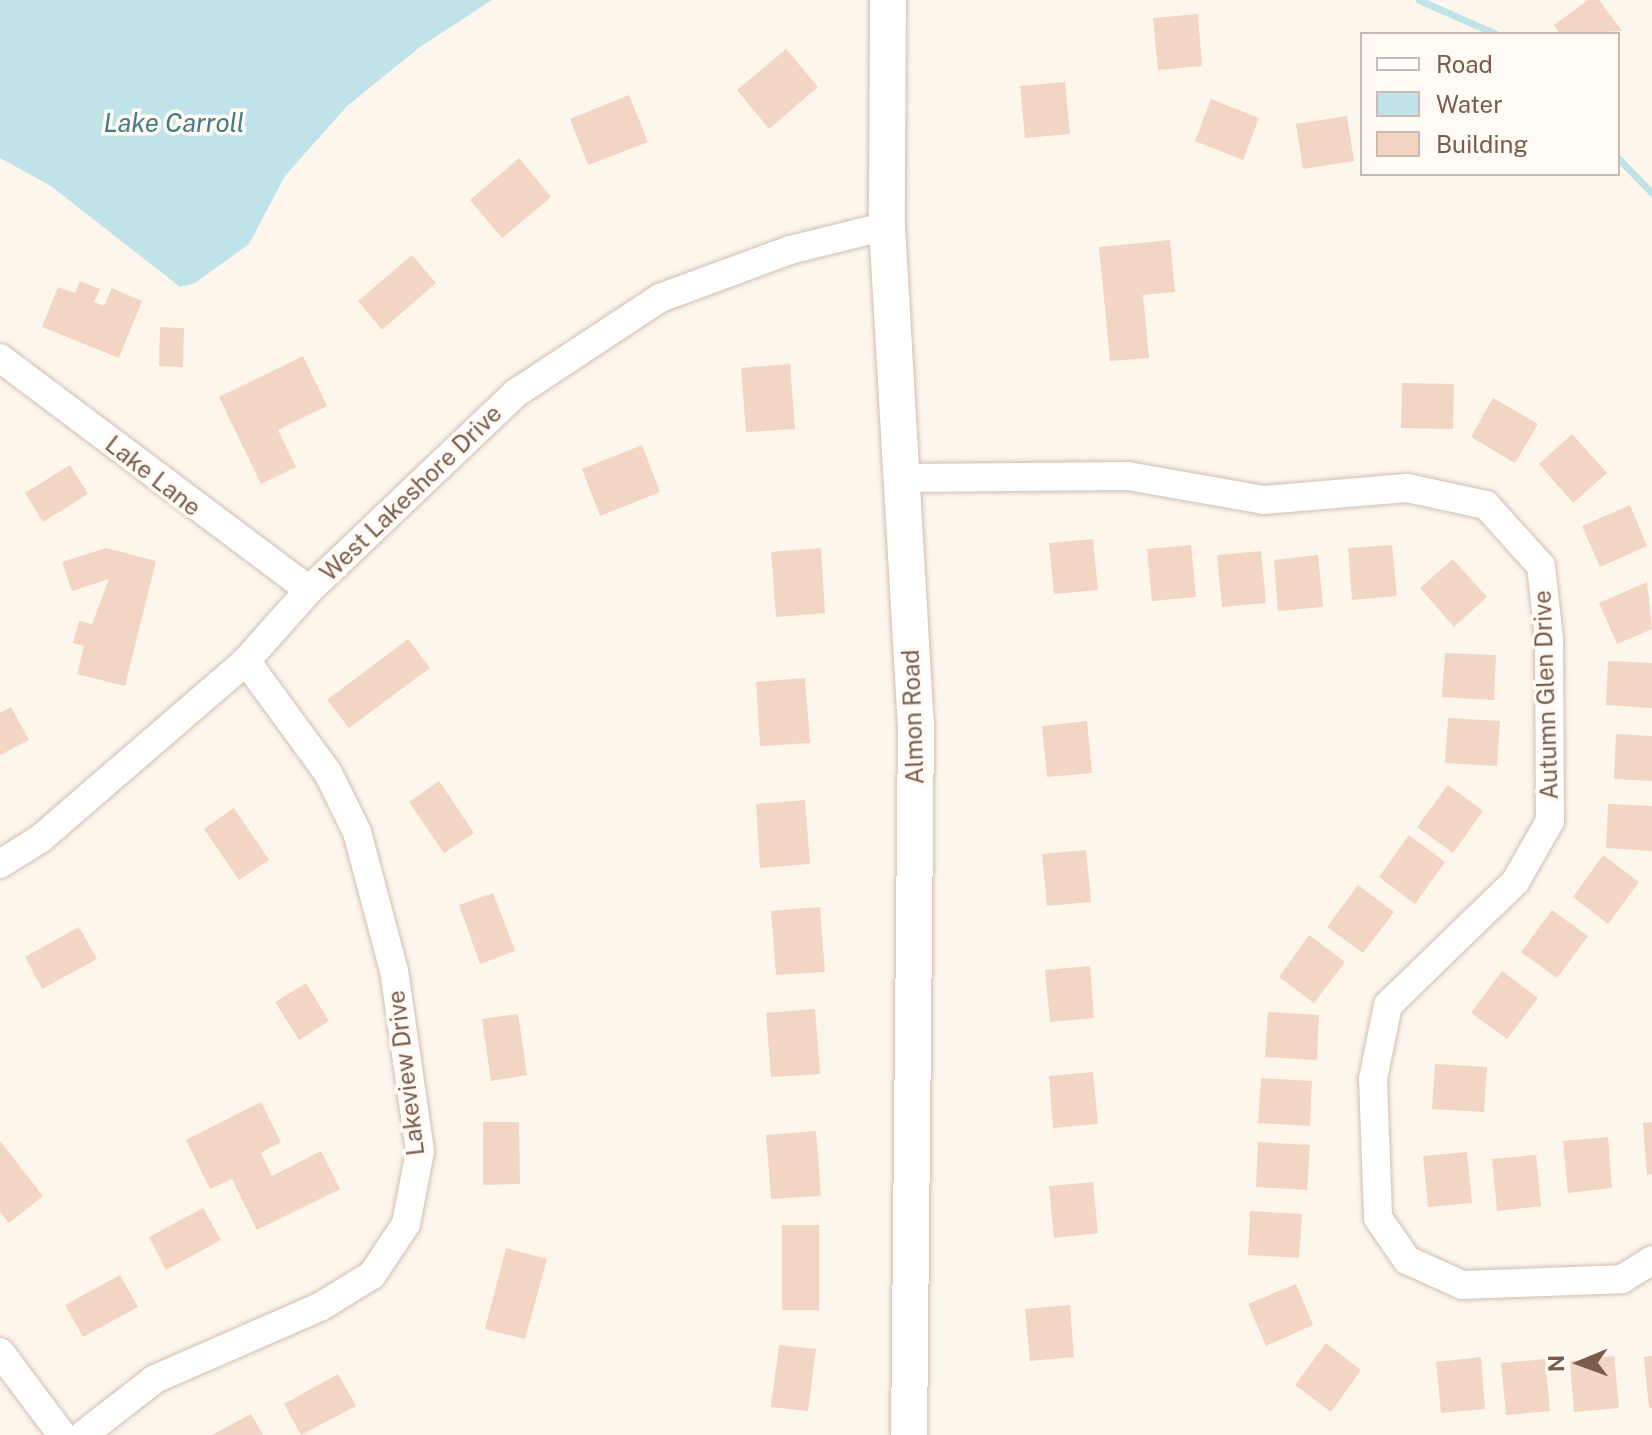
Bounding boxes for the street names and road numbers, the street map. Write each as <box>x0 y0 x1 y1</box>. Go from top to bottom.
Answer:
street label: West Lakeshore Drive <box>314 399 508 587</box>
street label: Lake Lane <box>100 430 206 522</box>
street label: Autumn Glen Drive <box>1528 590 1564 800</box>
street label: Almon Road <box>896 649 930 785</box>
street label: Lakeview Drive <box>382 989 430 1157</box>

